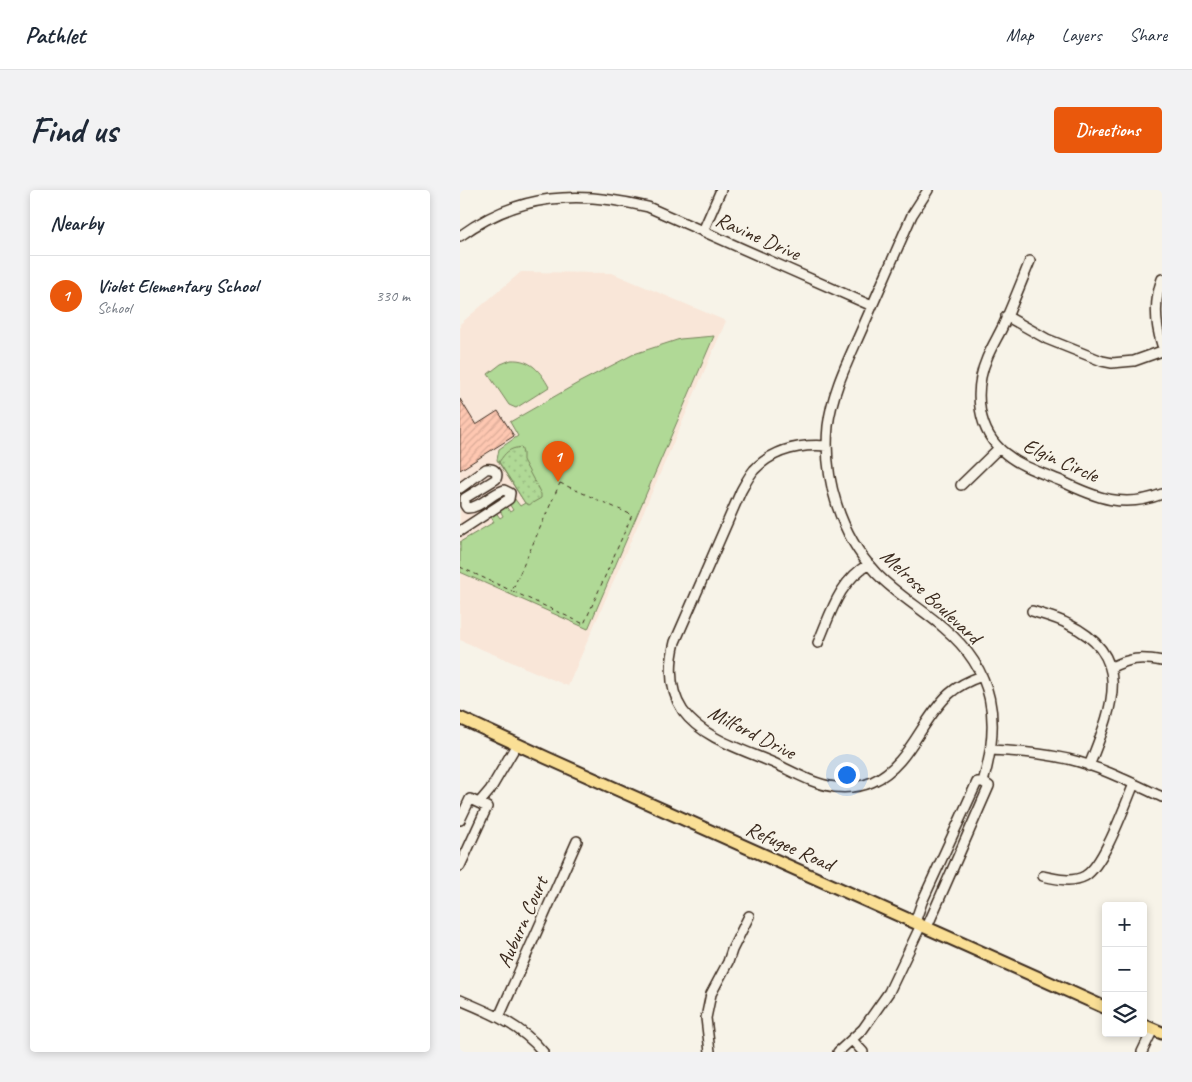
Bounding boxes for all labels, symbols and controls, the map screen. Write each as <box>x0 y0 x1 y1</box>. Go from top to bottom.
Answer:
text: Pathlet <box>25 20 85 50</box>
text: Map <box>1006 24 1034 46</box>
text: Layers <box>1062 24 1101 46</box>
text: Share <box>1129 24 1167 46</box>
button: Directions <box>1054 107 1162 153</box>
text: Find us <box>30 108 117 153</box>
street label: Ravine Drive <box>712 206 805 267</box>
text: Nearby <box>50 210 103 236</box>
text: Violet Elementary School <box>97 274 258 298</box>
text: 1 <box>62 286 70 306</box>
text: 330 m <box>376 286 410 306</box>
text: School <box>97 298 131 318</box>
street label: Elgin Circle <box>1019 432 1104 489</box>
pin: 1 <box>542 441 574 482</box>
street label: Melrose Boulevard <box>875 543 989 652</box>
street label: Milford Drive <box>704 699 802 766</box>
your location <box>834 762 860 788</box>
street label: Refugee Road <box>742 815 841 878</box>
street label: Auburn Court <box>490 871 554 971</box>
map controls <box>1102 902 1147 1037</box>
button: + <box>1102 902 1147 947</box>
button: − <box>1102 947 1147 992</box>
button: layers <box>1102 992 1147 1037</box>

